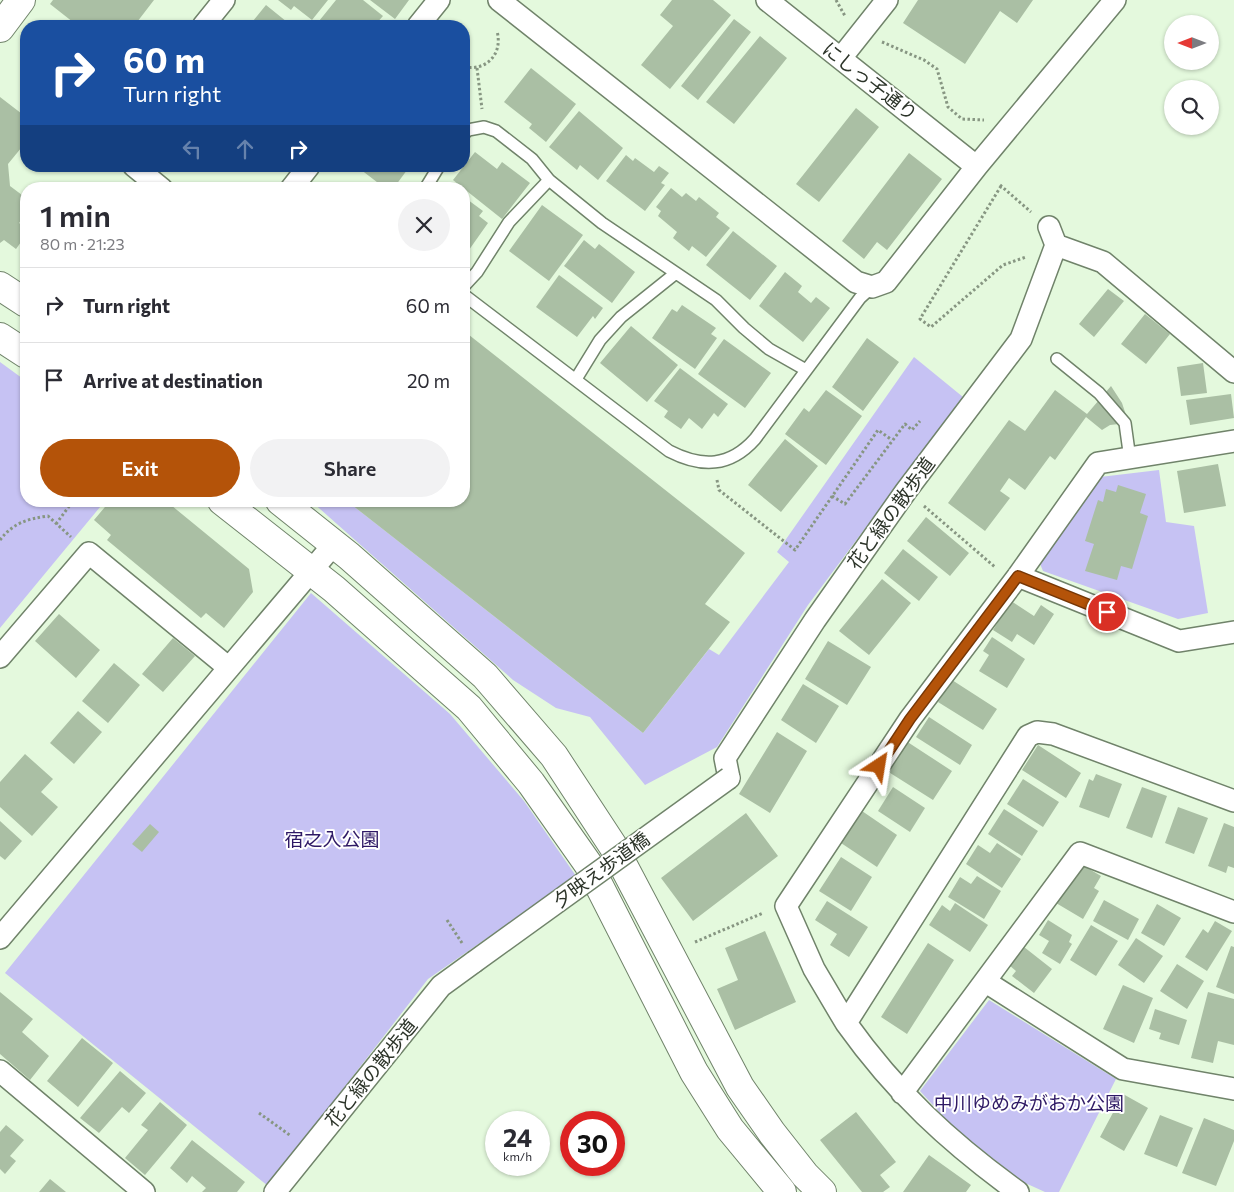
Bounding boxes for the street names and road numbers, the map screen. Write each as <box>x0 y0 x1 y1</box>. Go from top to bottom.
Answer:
street label: にしっ子通り <box>818 36 922 125</box>
street label: 花と緑の散歩道 <box>842 452 939 573</box>
street label: 夕映え歩道橋 <box>548 827 654 912</box>
street label: 花と緑の散歩道 <box>320 1014 421 1132</box>

